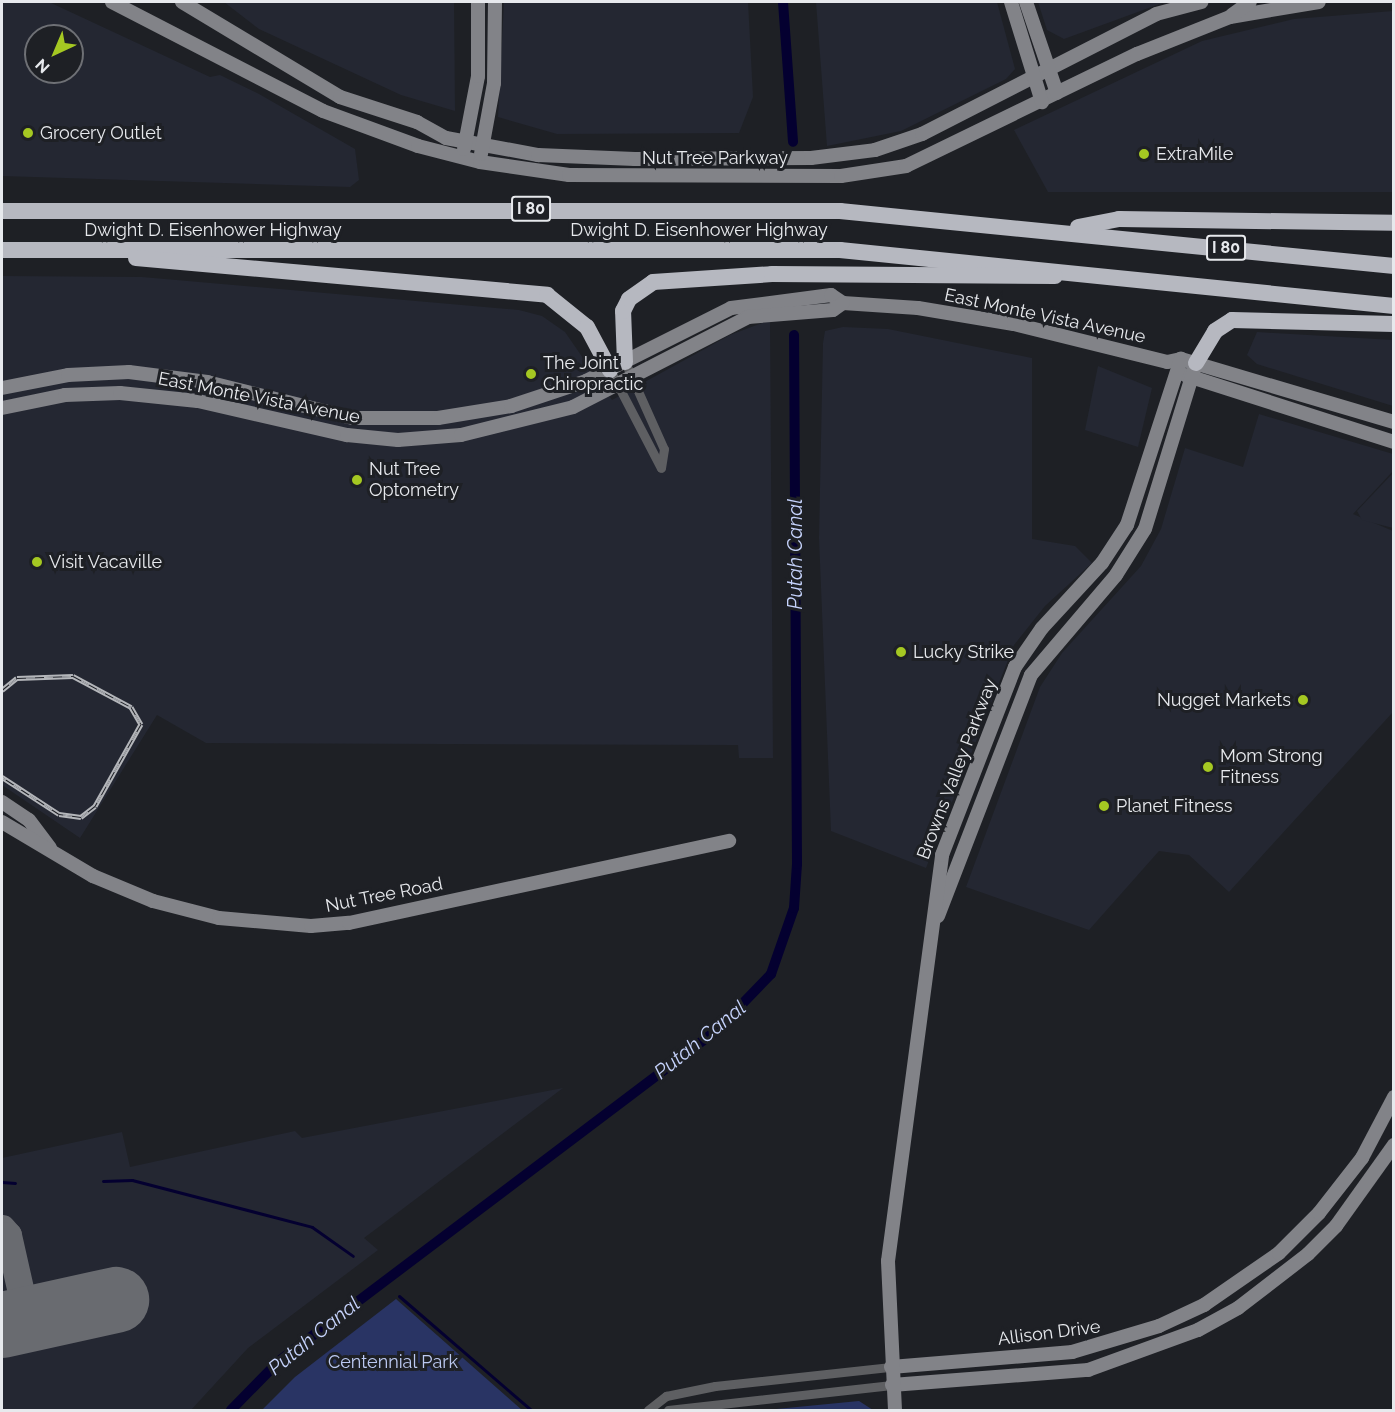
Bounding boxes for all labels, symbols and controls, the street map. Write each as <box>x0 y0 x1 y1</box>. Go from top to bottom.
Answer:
north arrow <box>24 24 84 84</box>
text: N <box>32 55 54 77</box>
place label: Grocery Outlet <box>40 122 162 144</box>
marker: Grocery Outlet <box>21 126 35 140</box>
place label: ExtraMile <box>1156 143 1233 165</box>
street label: Nut Tree Parkway <box>642 147 788 169</box>
marker: ExtraMile <box>1137 147 1151 161</box>
road number: I 80 <box>510 196 552 222</box>
street label: Dwight D. Eisenhower Highway <box>84 219 342 241</box>
street label: Dwight D. Eisenhower Highway <box>570 219 828 241</box>
road number: I 80 <box>1205 235 1247 261</box>
street label: East Monte Vista Avenue <box>942 284 1148 348</box>
place label: The Joint Chiropractic <box>543 353 643 395</box>
marker: The Joint Chiropractic <box>524 367 538 381</box>
street label: East Monte Vista Avenue <box>156 368 362 428</box>
place label: Nut Tree Optometry <box>369 459 459 502</box>
marker: Nut Tree Optometry <box>350 473 364 487</box>
water label: Putah Canal <box>783 498 807 610</box>
place label: Visit Vacaville <box>49 551 163 573</box>
marker: Visit Vacaville <box>30 555 44 569</box>
place label: Lucky Strike <box>913 641 1015 663</box>
marker: Lucky Strike <box>894 645 908 659</box>
street label: Browns Valley Parkway <box>912 675 1002 863</box>
place label: Nugget Markets <box>1157 689 1291 711</box>
marker: Nugget Markets <box>1296 693 1310 707</box>
place label: Mom Strong Fitness <box>1220 746 1323 789</box>
marker: Mom Strong Fitness <box>1201 760 1215 774</box>
place label: Planet Fitness <box>1116 795 1233 817</box>
marker: Planet Fitness <box>1097 799 1111 813</box>
street label: Nut Tree Road <box>323 873 445 917</box>
water label: Putah Canal <box>649 996 751 1084</box>
water label: Putah Canal <box>263 1292 365 1380</box>
street label: Allison Drive <box>996 1316 1102 1350</box>
park label: Centennial Park <box>328 1351 458 1373</box>

